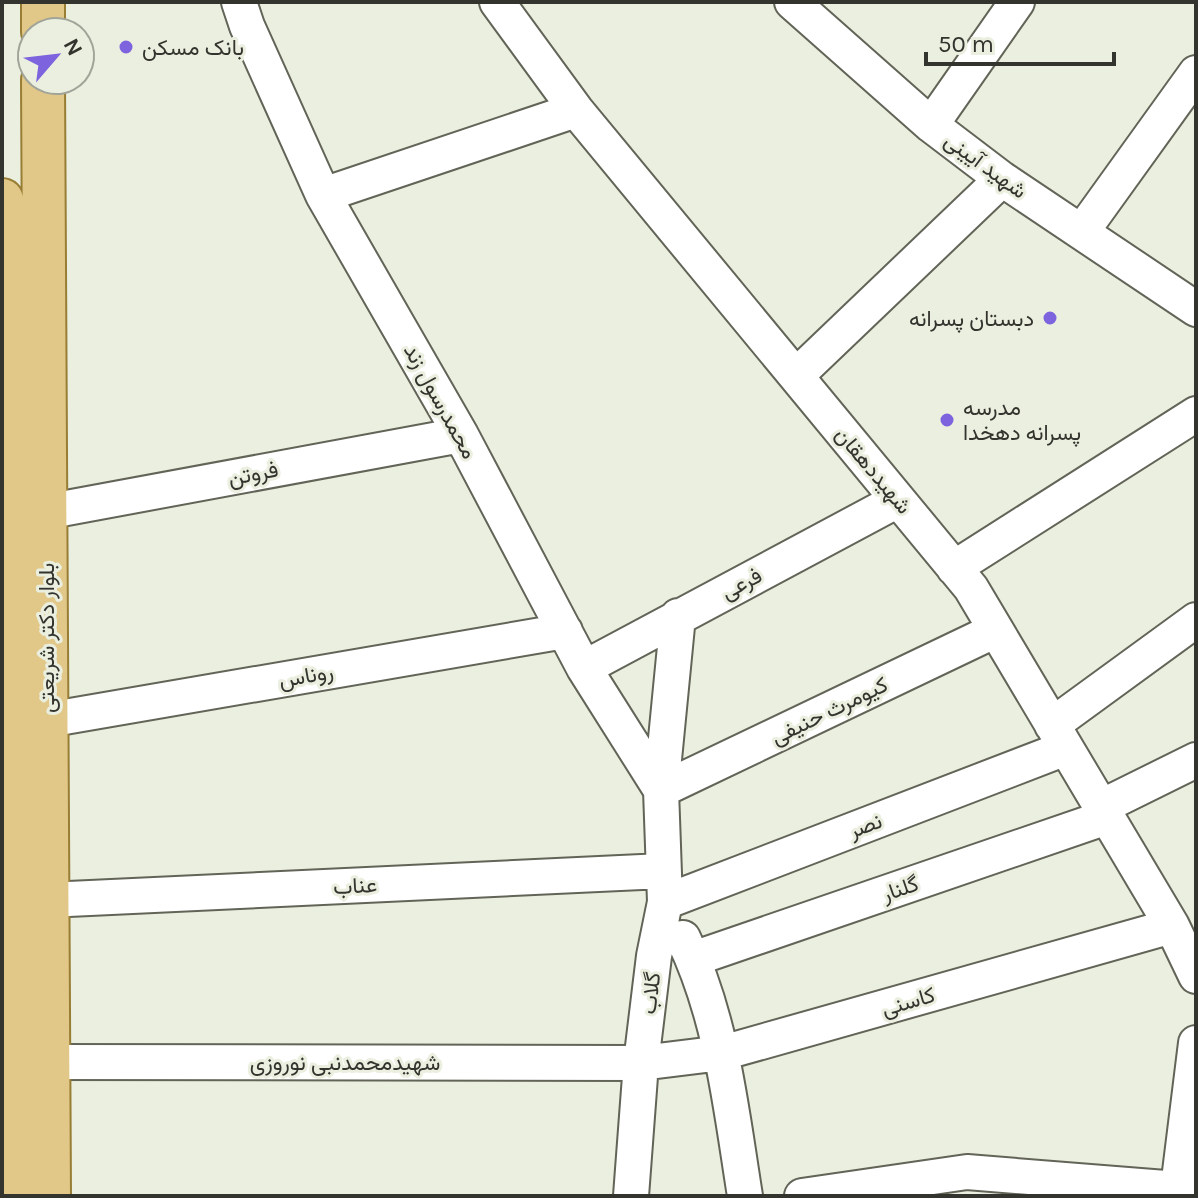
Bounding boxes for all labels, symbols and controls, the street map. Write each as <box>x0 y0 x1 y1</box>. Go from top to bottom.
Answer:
north arrow <box>16 16 96 96</box>
scale bar <box>926 16 1114 66</box>
text: 50 m <box>938 30 994 58</box>
text: N <box>58 34 88 60</box>
place label: بانک مسکن <box>142 35 244 61</box>
marker: بانک مسکن <box>117 38 135 56</box>
street label: شهید آیینی <box>939 127 1032 204</box>
place label: دبستان پسرانه <box>909 306 1034 333</box>
marker: دبستان پسرانه <box>1041 309 1059 327</box>
street label: محمدرسول زند <box>398 340 482 463</box>
place label: مدرسه پسرانه دهخدا <box>963 395 1081 447</box>
marker: مدرسه پسرانه دهخدا <box>938 411 956 429</box>
street label: شهیددهقان <box>829 422 917 519</box>
street label: فروتن <box>226 456 281 492</box>
street label: فرعی <box>717 562 766 605</box>
street label: بلوار دکتر شریعتی <box>34 563 60 713</box>
street label: روناس <box>277 658 336 694</box>
street label: کیومرث حنیفی <box>767 671 892 750</box>
street label: نصر <box>844 808 886 844</box>
street label: گلنار <box>877 870 922 908</box>
street label: عناب <box>332 872 378 900</box>
street label: گلاب <box>636 970 666 1016</box>
street label: کاسنی <box>878 982 938 1022</box>
street label: شهیدمحمدنبی نوروزی <box>250 1050 440 1076</box>

